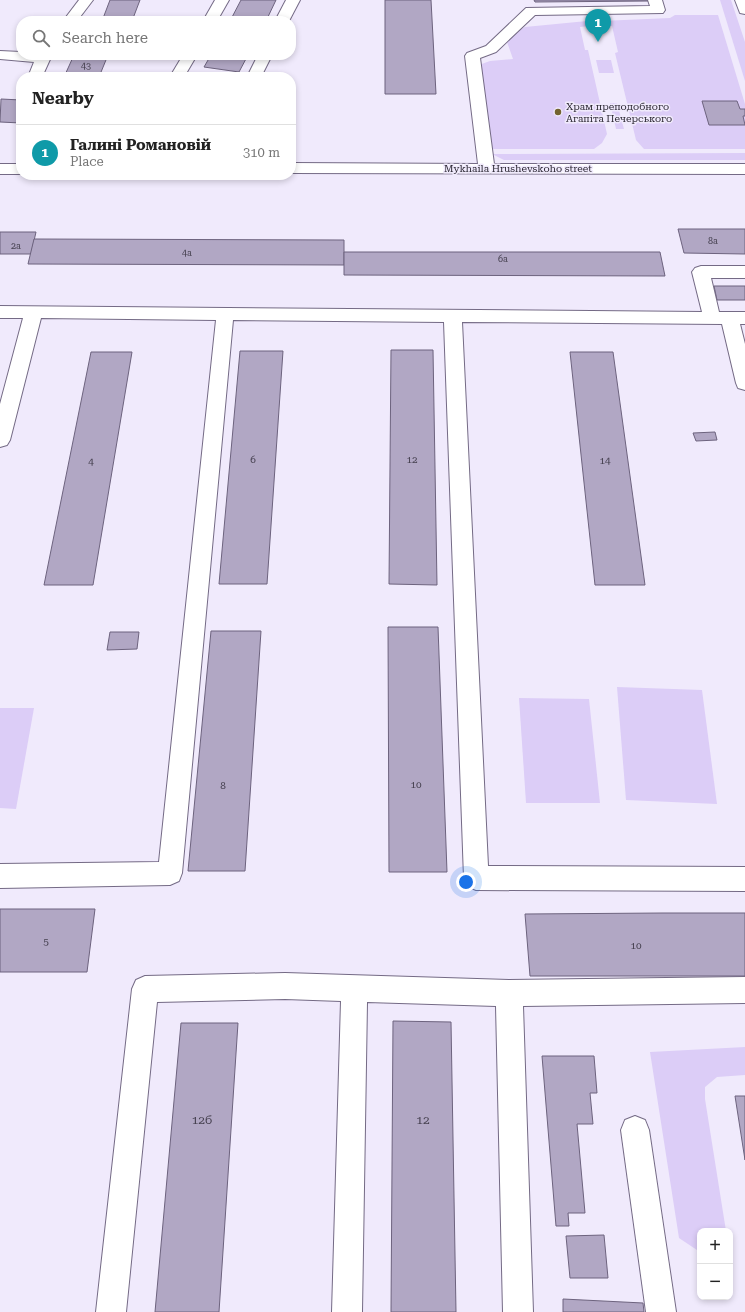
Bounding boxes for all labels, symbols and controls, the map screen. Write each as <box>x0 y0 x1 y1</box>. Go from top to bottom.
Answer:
pin: 1 <box>585 9 611 42</box>
search box <box>16 16 296 60</box>
icon: search <box>30 27 52 49</box>
text: Search here <box>62 29 148 47</box>
house number: 43 <box>81 61 91 71</box>
text: Nearby <box>32 88 94 108</box>
place label: Храм преподобного Агапіта Печерського <box>566 101 672 124</box>
marker: Храм преподобного Агапіта Печерського <box>553 107 563 117</box>
text: Галині Романовій <box>70 136 211 154</box>
text: 1 <box>41 145 49 160</box>
text: 310 m <box>243 145 280 160</box>
text: Place <box>70 154 104 169</box>
street label: Mykhaila Hrushevskoho street <box>444 163 592 174</box>
house number: 8а <box>708 236 718 246</box>
house number: 2а <box>11 241 21 251</box>
house number: 4а <box>182 248 192 258</box>
house number: 6а <box>498 254 508 264</box>
house number: 6 <box>250 454 256 465</box>
house number: 12 <box>406 454 418 465</box>
house number: 14 <box>599 455 611 466</box>
house number: 4 <box>88 456 94 467</box>
house number: 10 <box>410 779 422 790</box>
house number: 8 <box>220 780 226 791</box>
your location <box>456 872 476 892</box>
house number: 5 <box>43 936 49 947</box>
house number: 10 <box>630 940 642 951</box>
house number: 12б <box>192 1113 212 1127</box>
house number: 12 <box>416 1113 430 1127</box>
map controls <box>697 1228 733 1300</box>
button: + <box>697 1228 733 1264</box>
button: − <box>697 1264 733 1300</box>

